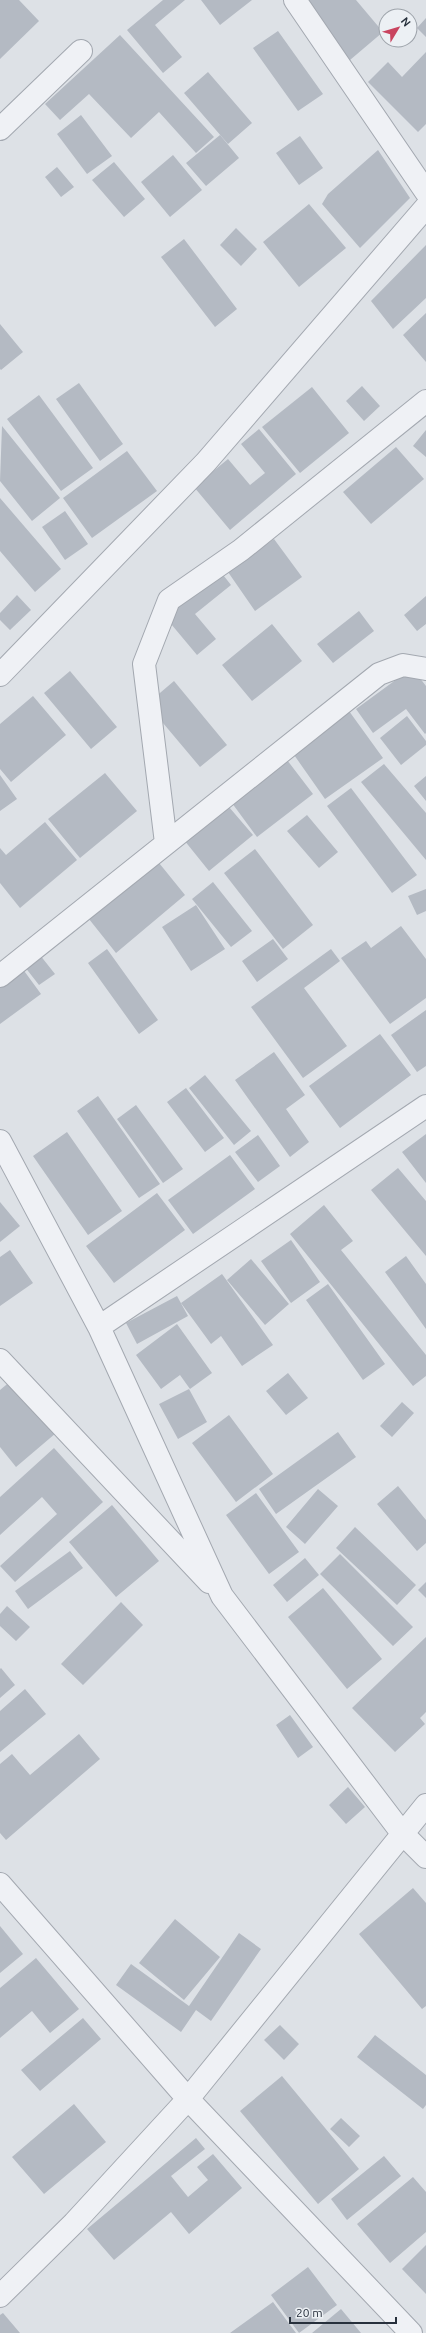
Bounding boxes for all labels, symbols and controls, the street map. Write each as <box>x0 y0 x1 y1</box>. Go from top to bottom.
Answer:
north arrow <box>378 8 418 48</box>
text: N <box>399 15 413 29</box>
scale bar <box>290 2299 396 2325</box>
text: 20 m <box>296 2306 323 2319</box>

